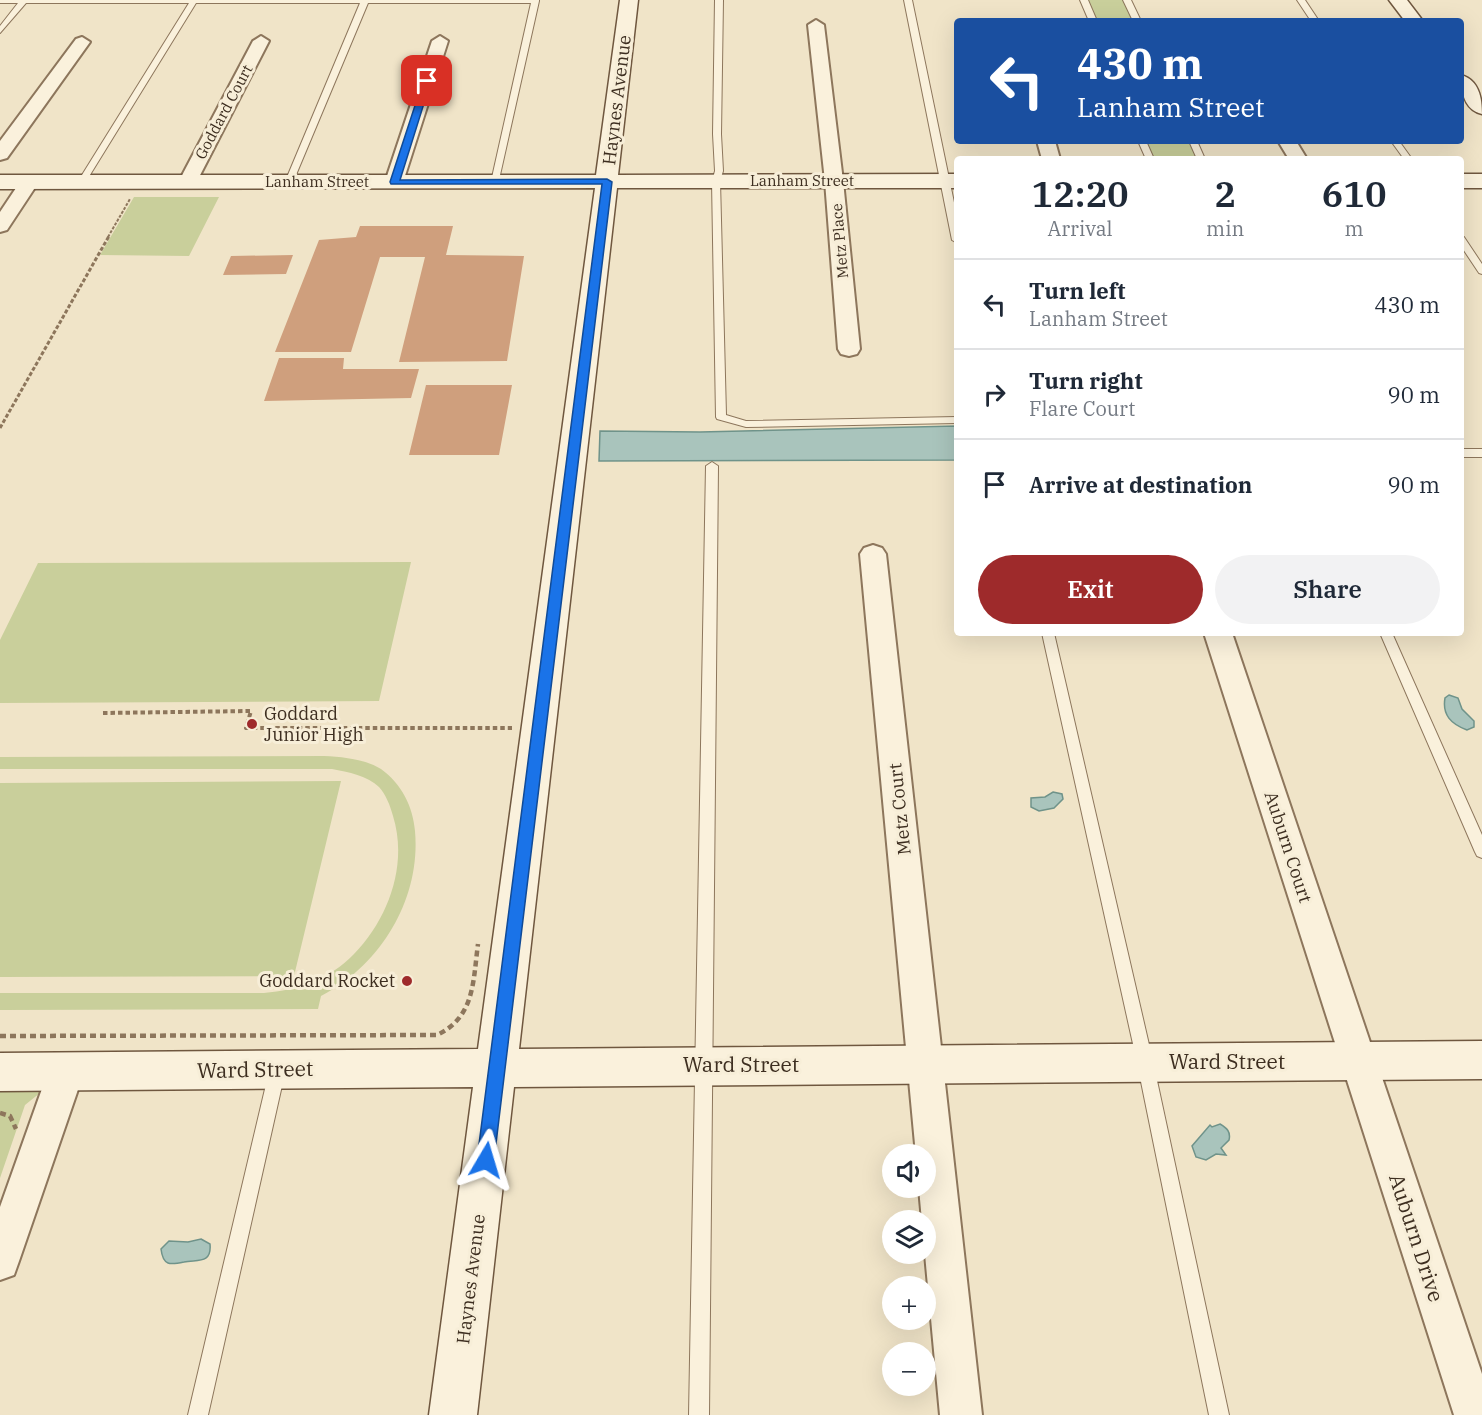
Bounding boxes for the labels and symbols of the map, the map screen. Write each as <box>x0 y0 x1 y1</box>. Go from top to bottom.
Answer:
street label: Haynes Avenue <box>597 34 636 166</box>
pin <box>401 55 452 106</box>
street label: Goddard Court <box>191 61 256 162</box>
street label: Lanham Street <box>750 171 854 190</box>
street label: Lanham Street <box>265 172 369 191</box>
street label: Metz Place <box>827 203 852 279</box>
place label: Goddard Junior High <box>264 702 364 746</box>
marker: Goddard Junior High <box>245 717 259 731</box>
street label: Metz Court <box>883 762 916 856</box>
street label: Auburn Court <box>1260 788 1317 906</box>
place label: Goddard Rocket <box>259 969 395 992</box>
marker: Goddard Rocket <box>400 974 414 988</box>
street label: Ward Street <box>1169 1047 1285 1075</box>
street label: Ward Street <box>683 1050 799 1078</box>
street label: Ward Street <box>197 1054 313 1084</box>
position arrow <box>454 1128 518 1192</box>
street label: Auburn Drive <box>1383 1170 1451 1305</box>
street label: Haynes Avenue <box>451 1213 490 1345</box>

